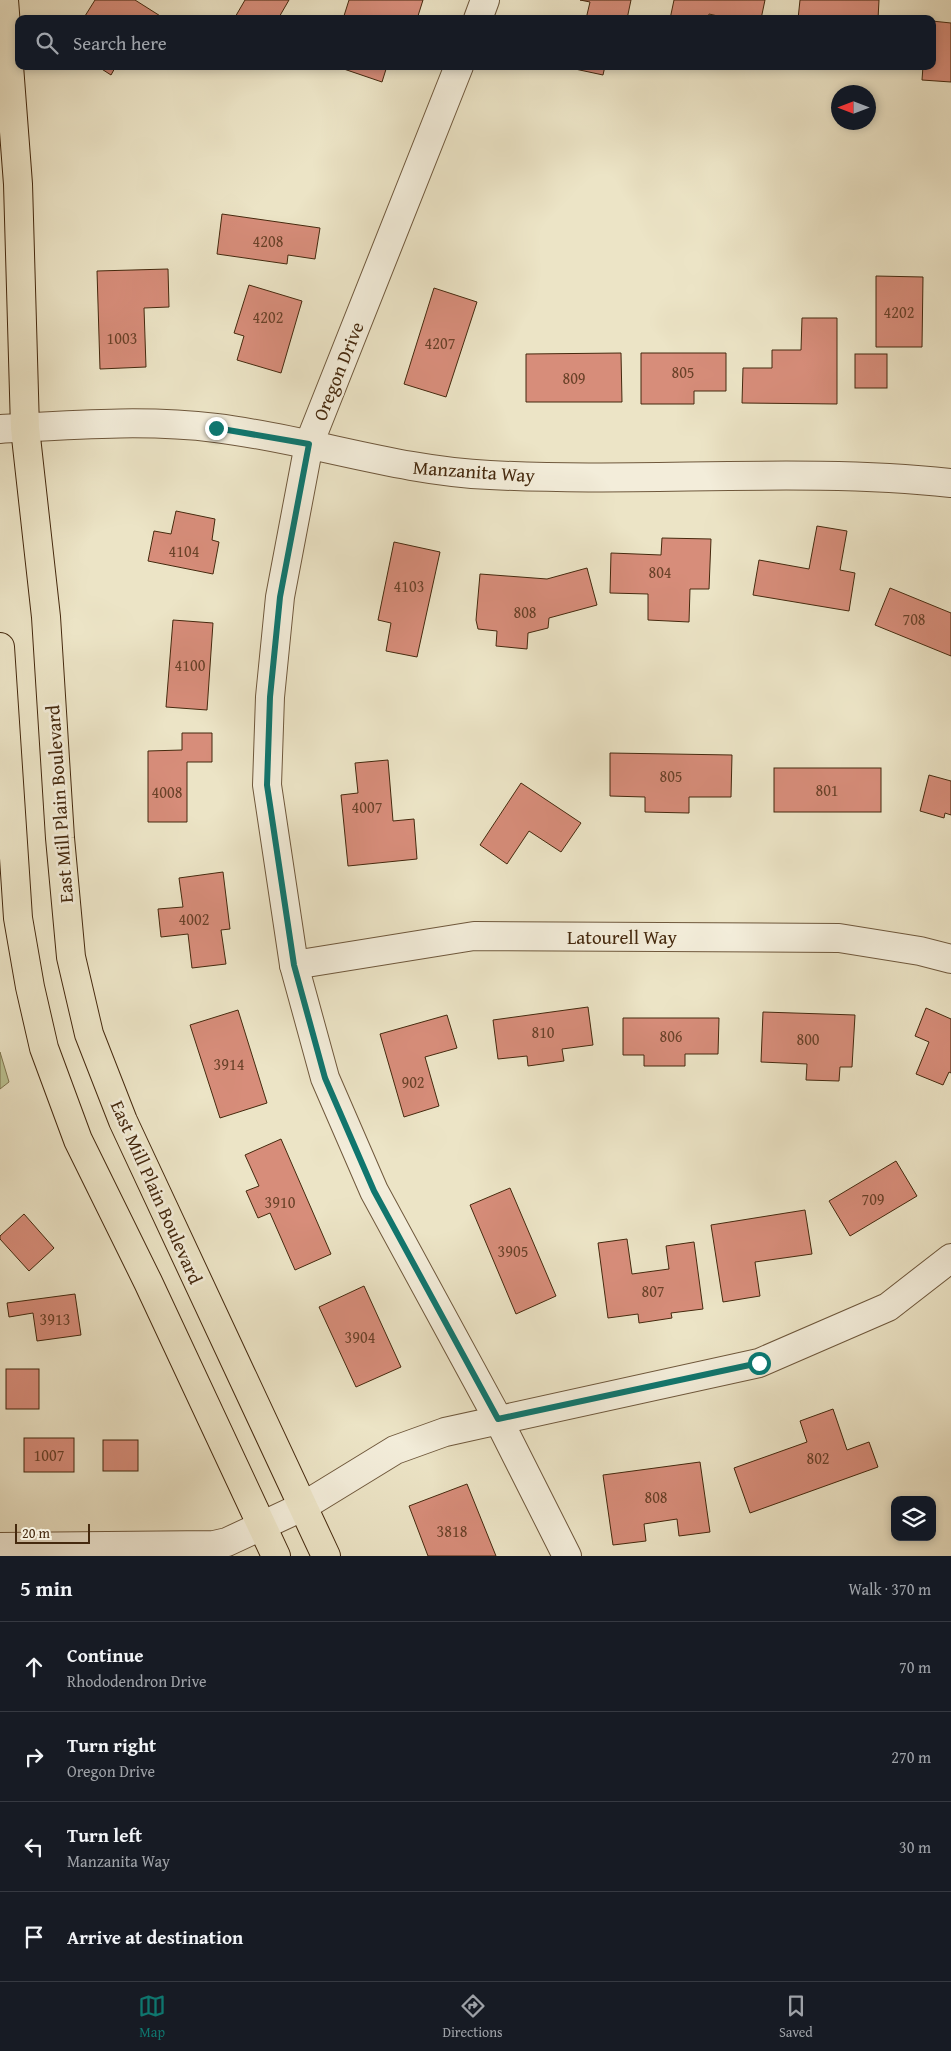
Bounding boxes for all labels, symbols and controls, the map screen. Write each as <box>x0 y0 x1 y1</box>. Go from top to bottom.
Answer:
search box <box>15 15 936 70</box>
icon: search <box>33 29 61 57</box>
text: Search here <box>73 29 167 57</box>
north arrow <box>831 85 876 130</box>
house number: 4208 <box>253 229 284 253</box>
house number: 4202 <box>884 300 914 324</box>
house number: 4202 <box>253 305 283 329</box>
street label: Oregon Drive <box>305 317 371 425</box>
house number: 1003 <box>107 326 137 350</box>
house number: 4207 <box>425 331 456 355</box>
house number: 805 <box>671 360 695 384</box>
house number: 809 <box>562 366 586 390</box>
route end <box>205 417 228 440</box>
street label: Manzanita Way <box>412 453 536 489</box>
house number: 4104 <box>169 539 200 563</box>
house number: 804 <box>648 560 672 584</box>
house number: 4103 <box>394 574 424 598</box>
house number: 808 <box>513 600 537 624</box>
house number: 708 <box>902 607 926 631</box>
house number: 4100 <box>175 653 206 677</box>
street label: East Mill Plain Boulevard <box>38 703 80 904</box>
house number: 805 <box>659 764 683 788</box>
house number: 801 <box>815 778 839 802</box>
house number: 4008 <box>152 780 183 804</box>
house number: 4007 <box>352 795 383 819</box>
house number: 4002 <box>179 907 209 931</box>
street label: Latourell Way <box>567 923 678 951</box>
house number: 810 <box>531 1020 555 1044</box>
house number: 806 <box>659 1024 683 1048</box>
house number: 800 <box>796 1027 820 1051</box>
house number: 3914 <box>214 1052 245 1076</box>
house number: 902 <box>401 1070 425 1094</box>
street label: East Mill Plain Boulevard <box>104 1096 210 1289</box>
house number: 709 <box>861 1187 885 1211</box>
house number: 3910 <box>265 1190 296 1214</box>
house number: 3905 <box>498 1239 528 1263</box>
house number: 807 <box>641 1279 665 1303</box>
house number: 3913 <box>40 1307 70 1331</box>
house number: 3904 <box>345 1325 376 1349</box>
route start <box>748 1352 771 1375</box>
house number: 1007 <box>34 1443 65 1467</box>
house number: 802 <box>806 1446 830 1470</box>
house number: 808 <box>644 1485 668 1509</box>
map controls <box>891 1496 936 1541</box>
button: layers <box>891 1496 936 1541</box>
house number: 3818 <box>437 1519 468 1543</box>
scale bar <box>15 1521 90 1544</box>
text: 20 m <box>22 1523 50 1543</box>
text: 5 min <box>20 1573 72 1604</box>
text: Walk · 370 m <box>848 1577 931 1601</box>
text: Continue <box>67 1641 144 1669</box>
icon: ahead <box>20 1653 48 1681</box>
text: 70 m <box>899 1655 931 1679</box>
text: Rhododendron Drive <box>67 1669 207 1693</box>
text: Turn right <box>67 1731 156 1759</box>
icon: right <box>20 1743 48 1771</box>
text: 270 m <box>891 1745 931 1769</box>
text: Oregon Drive <box>67 1759 155 1783</box>
text: Turn left <box>67 1821 142 1849</box>
icon: left <box>20 1833 48 1861</box>
text: 30 m <box>899 1835 931 1859</box>
text: Manzanita Way <box>67 1849 170 1873</box>
icon: arrive <box>20 1923 48 1951</box>
text: Arrive at destination <box>67 1923 243 1951</box>
tab: Map <box>138 1992 166 2042</box>
tab: Directions <box>442 1992 503 2042</box>
tab: Saved <box>779 1992 813 2042</box>

